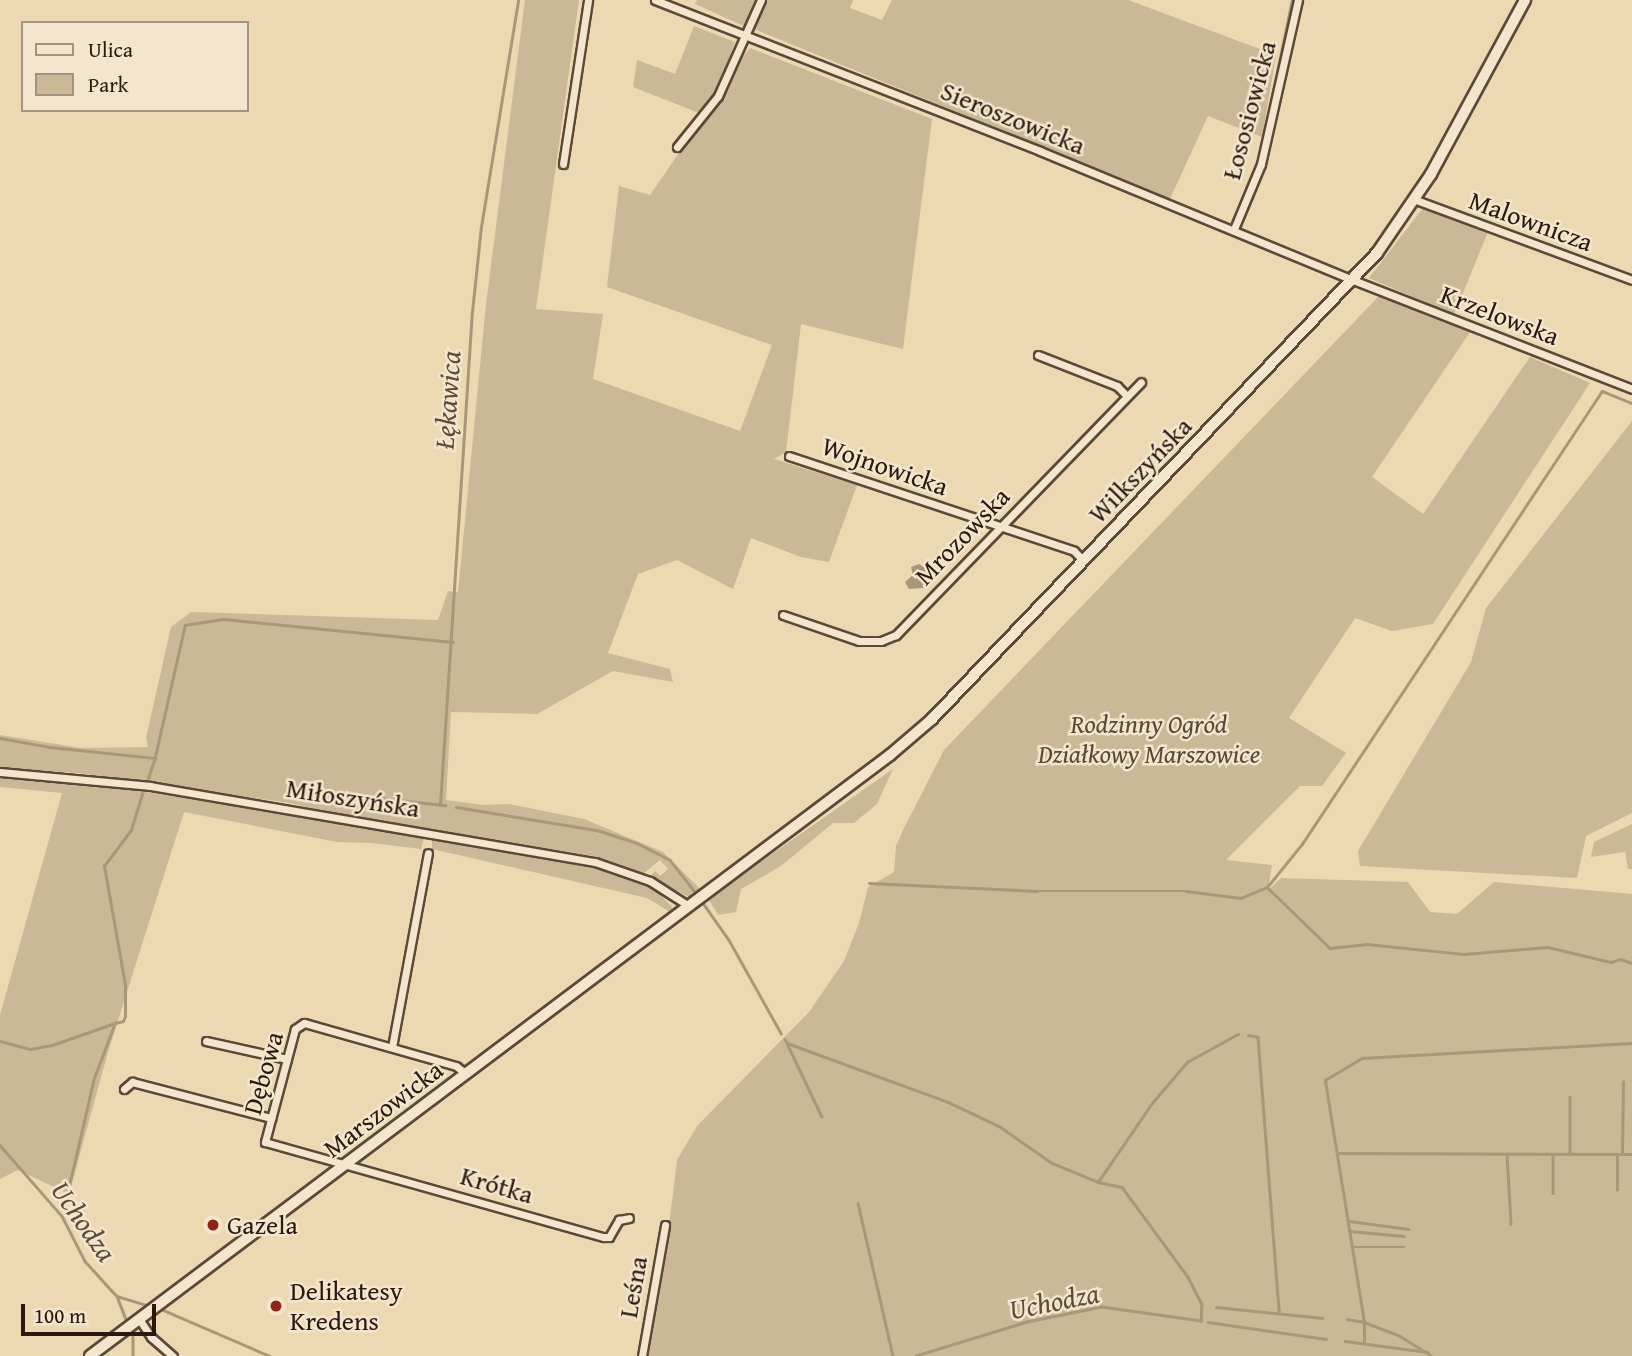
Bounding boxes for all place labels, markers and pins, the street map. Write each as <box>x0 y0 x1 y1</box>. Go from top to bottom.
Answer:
place label: Gazela <box>227 1209 298 1241</box>
marker: Gazela <box>205 1217 221 1233</box>
place label: Delikatesy Kredens <box>290 1275 403 1336</box>
marker: Delikatesy Kredens <box>268 1298 284 1314</box>

